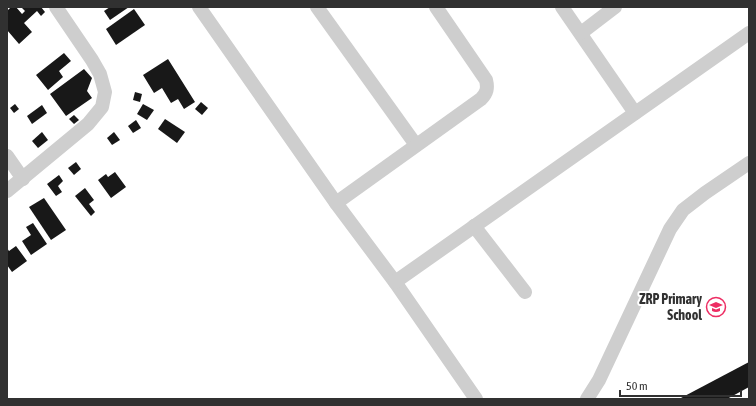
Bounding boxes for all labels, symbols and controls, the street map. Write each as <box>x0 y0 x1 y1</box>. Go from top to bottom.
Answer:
place label: ZRP Primary School <box>639 291 702 323</box>
school or university icon: ZRP Primary School <box>705 296 727 318</box>
scale bar <box>620 372 741 398</box>
text: 50 m <box>626 379 648 393</box>

